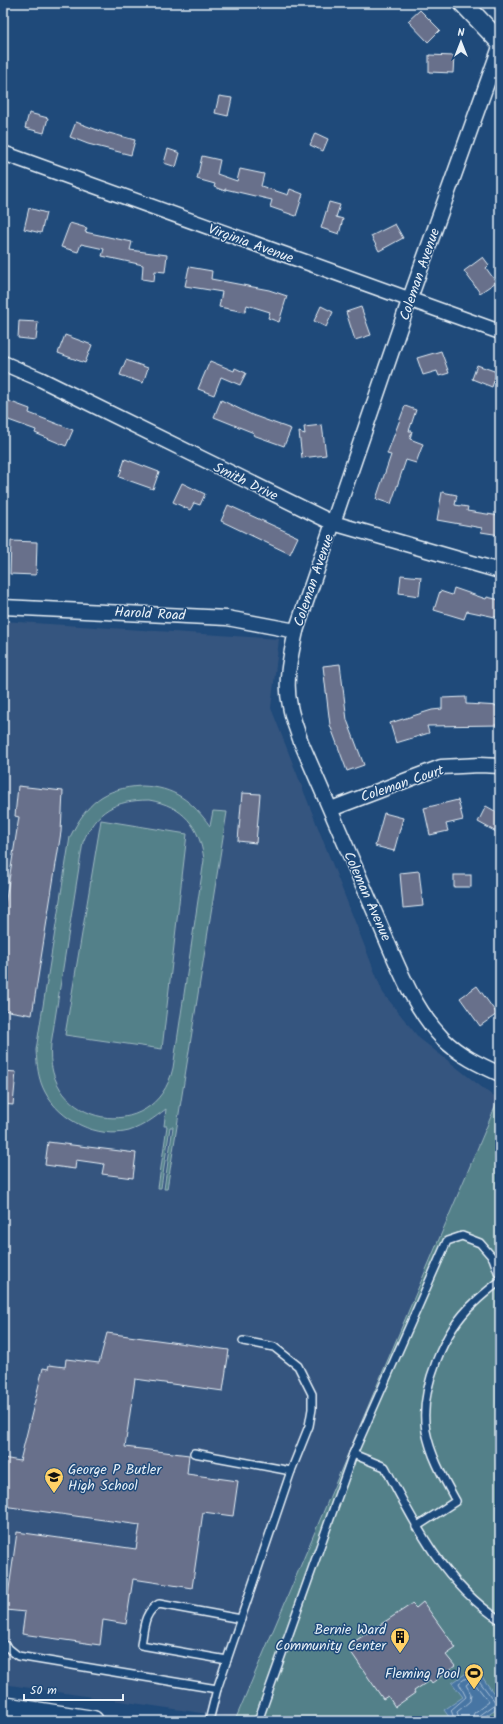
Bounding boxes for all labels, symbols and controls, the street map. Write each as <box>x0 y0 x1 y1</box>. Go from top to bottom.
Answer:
north arrow <box>441 22 481 62</box>
text: N <box>458 24 465 42</box>
street label: Virginia Avenue <box>205 218 297 270</box>
street label: Coleman Avenue <box>394 224 446 324</box>
street label: Smith Drive <box>209 457 282 507</box>
street label: Coleman Avenue <box>288 530 340 630</box>
street label: Harold Road <box>114 601 187 627</box>
street label: Coleman Court <box>358 759 447 808</box>
street label: Coleman Avenue <box>337 848 397 946</box>
place label: George P Butler High School <box>68 1459 162 1497</box>
school or university icon: George P Butler High School <box>43 1466 65 1494</box>
place label: Bernie Ward Community Center <box>275 1619 387 1657</box>
building icon: Bernie Ward Community Center <box>389 1626 411 1654</box>
sports icon: Fleming Pool <box>463 1662 485 1690</box>
place label: Fleming Pool <box>385 1663 461 1685</box>
scale bar <box>24 1676 123 1702</box>
text: 50 m <box>30 1681 57 1700</box>

